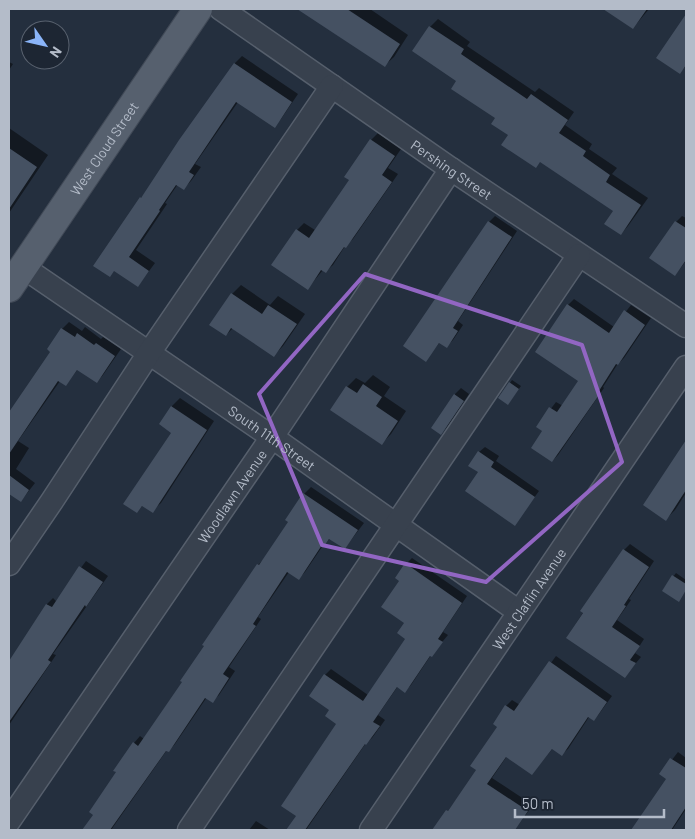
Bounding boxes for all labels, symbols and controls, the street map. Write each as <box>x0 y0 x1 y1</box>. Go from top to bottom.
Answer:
north arrow <box>20 20 70 70</box>
text: N <box>47 44 66 61</box>
street label: West Cloud Street <box>66 98 141 198</box>
street label: Pershing Street <box>408 135 496 203</box>
street label: South 11th Street <box>225 401 319 474</box>
street label: Woodlawn Avenue <box>194 446 270 546</box>
street label: West Claflin Avenue <box>488 544 569 653</box>
scale bar <box>515 786 664 818</box>
text: 50 m <box>522 794 554 812</box>

